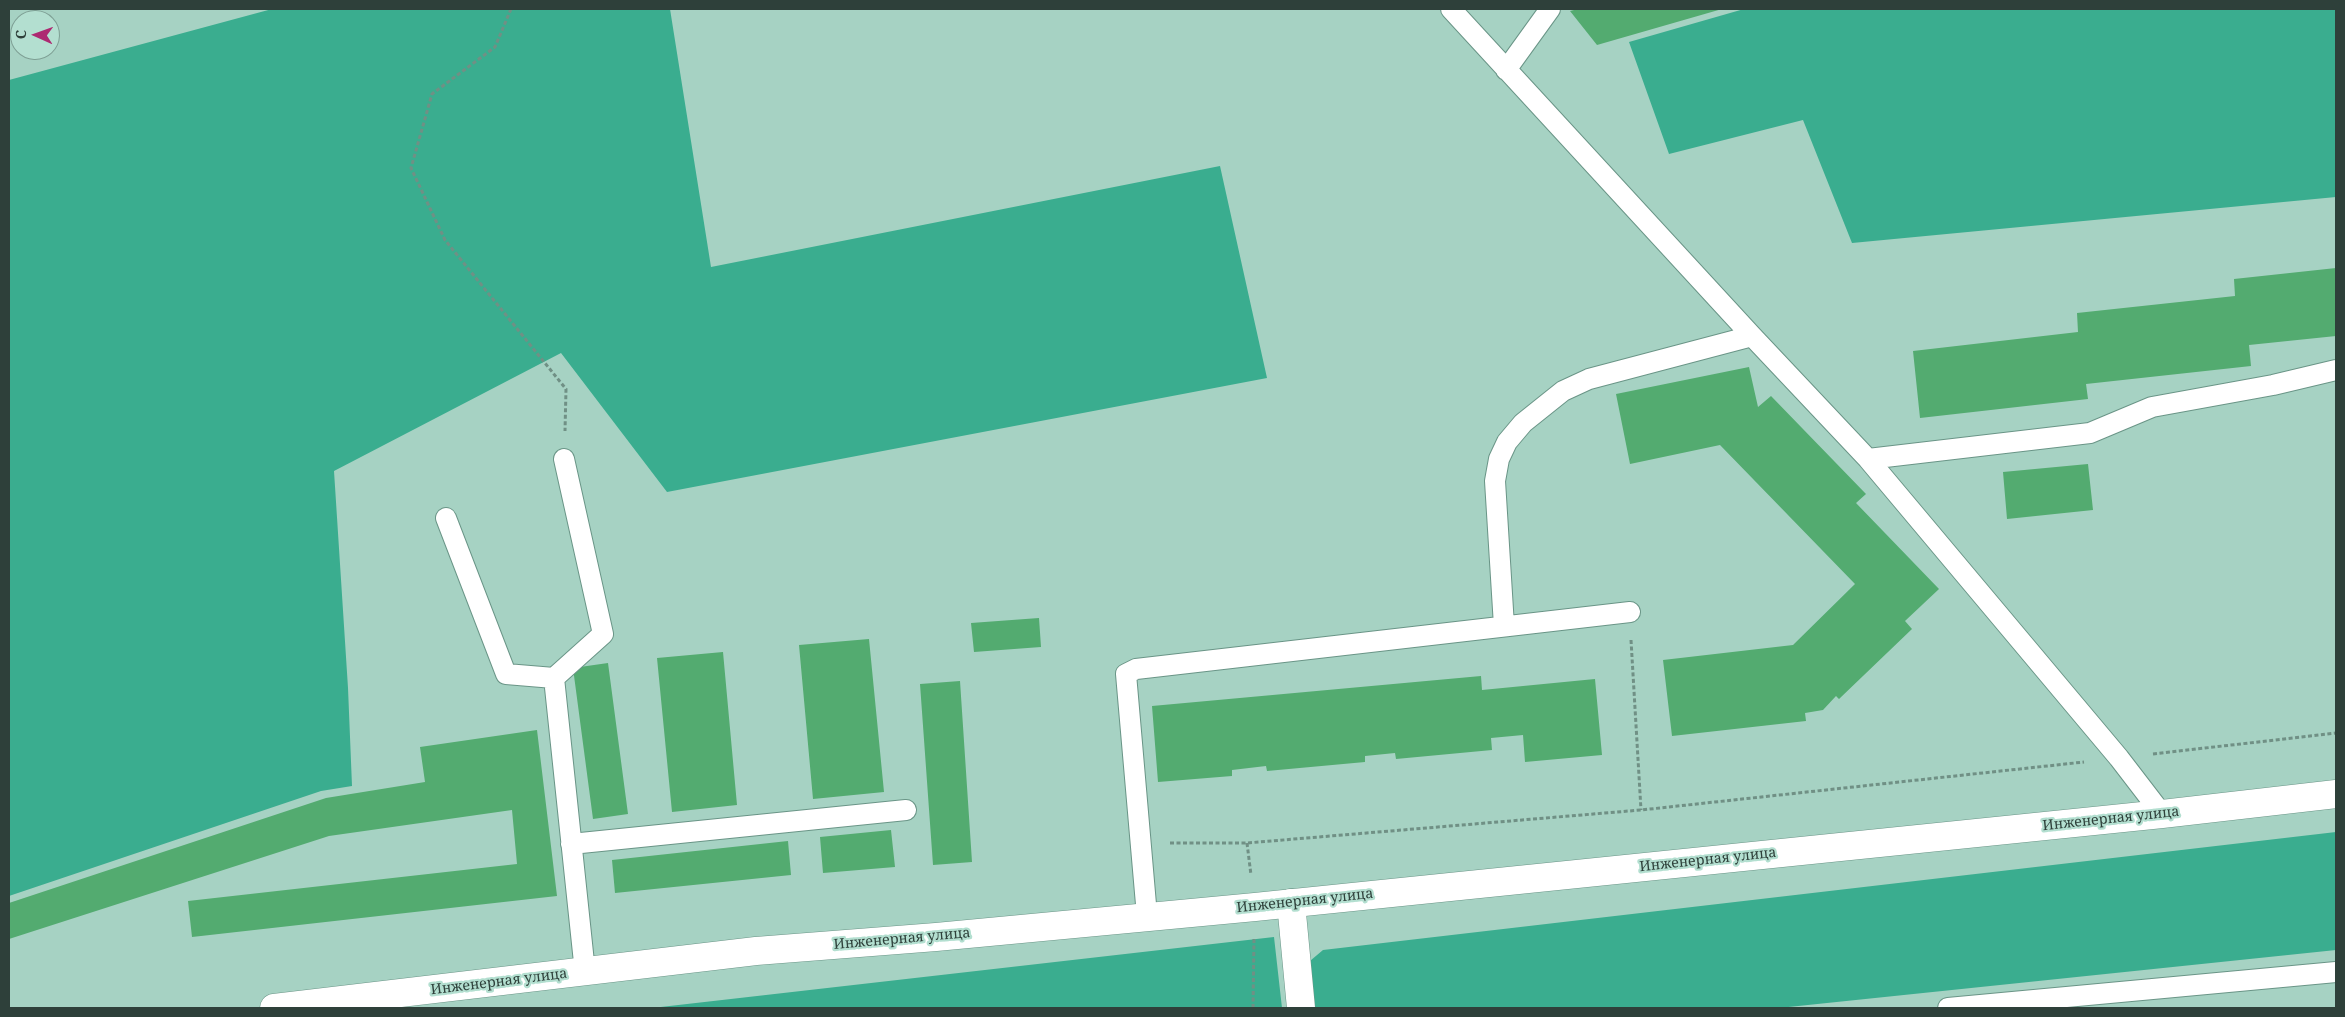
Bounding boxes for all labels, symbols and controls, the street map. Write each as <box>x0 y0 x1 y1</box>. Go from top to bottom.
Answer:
north arrow <box>10 10 60 60</box>
text: С <box>11 30 30 39</box>
street label: Инженерная улица <box>2042 803 2180 835</box>
street label: Инженерная улица <box>1639 844 1777 876</box>
street label: Инженерная улица <box>1236 885 1374 917</box>
street label: Инженерная улица <box>833 925 971 953</box>
street label: Инженерная улица <box>430 965 568 999</box>

